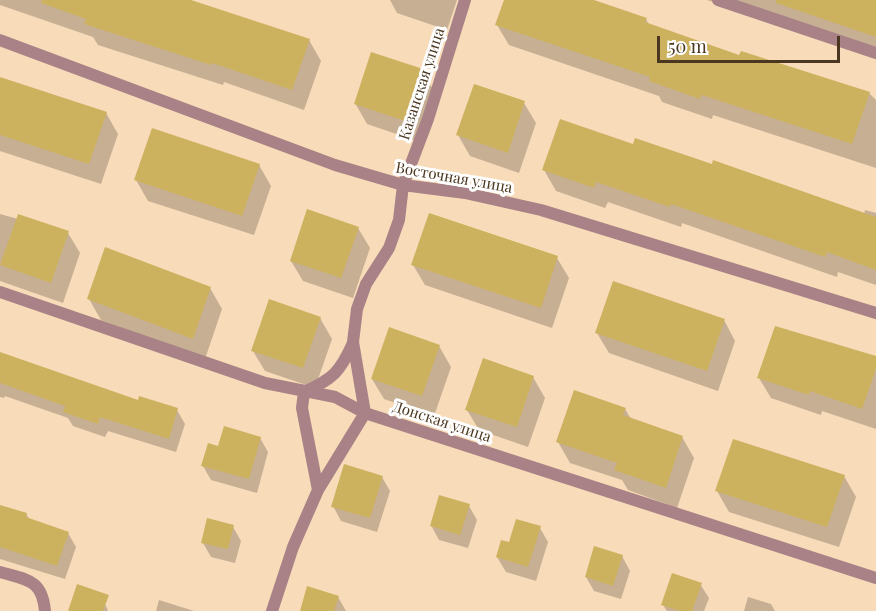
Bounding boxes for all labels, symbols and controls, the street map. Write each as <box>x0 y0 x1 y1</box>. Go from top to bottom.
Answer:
scale bar <box>660 24 843 62</box>
street label: Казанская улица <box>395 26 449 142</box>
text: 50 m <box>668 34 707 58</box>
street label: Восточная улица <box>394 159 514 197</box>
street label: Донская улица <box>391 398 493 446</box>

